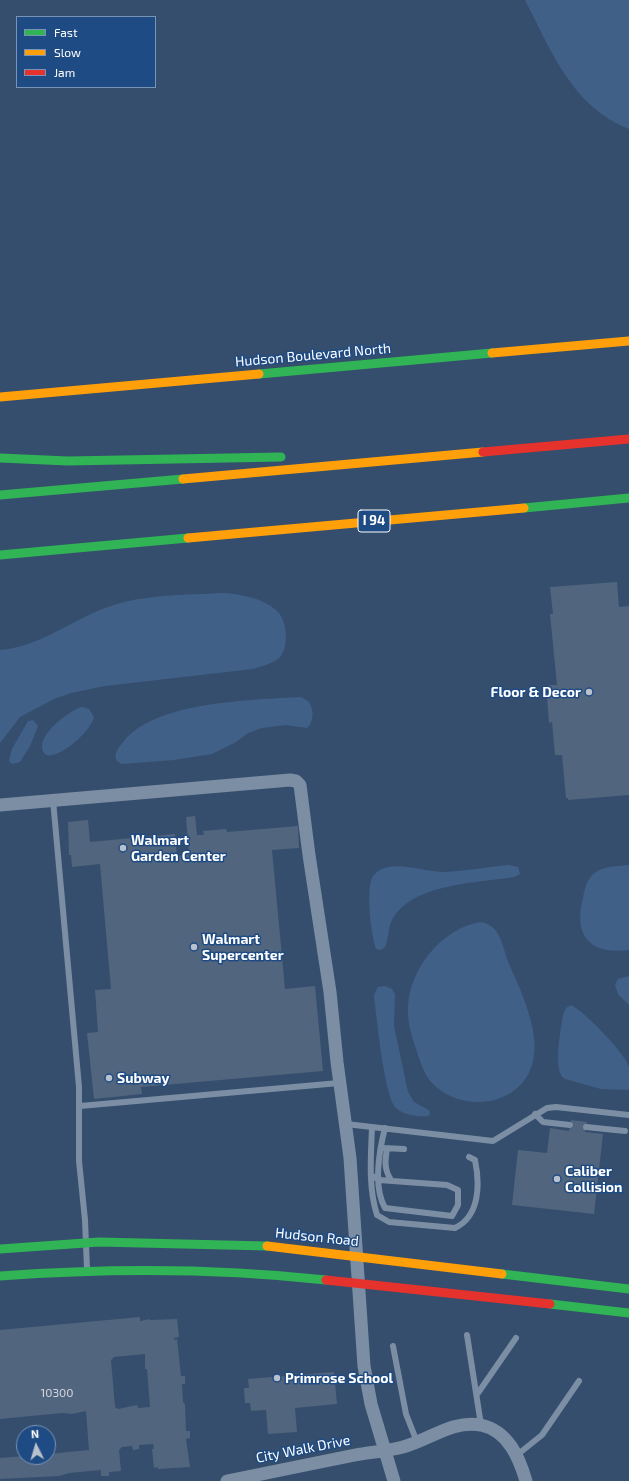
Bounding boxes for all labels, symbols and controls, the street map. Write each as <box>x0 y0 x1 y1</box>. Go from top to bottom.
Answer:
legend <box>16 16 156 88</box>
text: Fast <box>54 25 77 39</box>
text: Slow <box>54 45 81 59</box>
text: Jam <box>54 65 75 79</box>
street label: Hudson Boulevard North <box>234 340 392 370</box>
road number: I 94 <box>358 510 390 532</box>
place label: Floor & Decor <box>491 684 581 700</box>
marker: Floor & Decor <box>584 687 594 697</box>
place label: Walmart Garden Center <box>131 832 226 864</box>
marker: Walmart Garden Center <box>118 843 128 853</box>
place label: Walmart Supercenter <box>202 931 284 964</box>
marker: Walmart Supercenter <box>189 942 199 952</box>
place label: Subway <box>117 1070 169 1086</box>
marker: Subway <box>104 1073 114 1083</box>
place label: Caliber Collision <box>565 1163 623 1196</box>
marker: Caliber Collision <box>552 1174 562 1184</box>
street label: Hudson Road <box>274 1224 360 1250</box>
place label: Primrose School <box>285 1370 393 1386</box>
marker: Primrose School <box>272 1373 282 1383</box>
house number: 10300 <box>40 1386 74 1400</box>
north arrow <box>16 1425 56 1465</box>
text: N <box>30 1427 40 1440</box>
street label: City Walk Drive <box>254 1432 352 1466</box>

